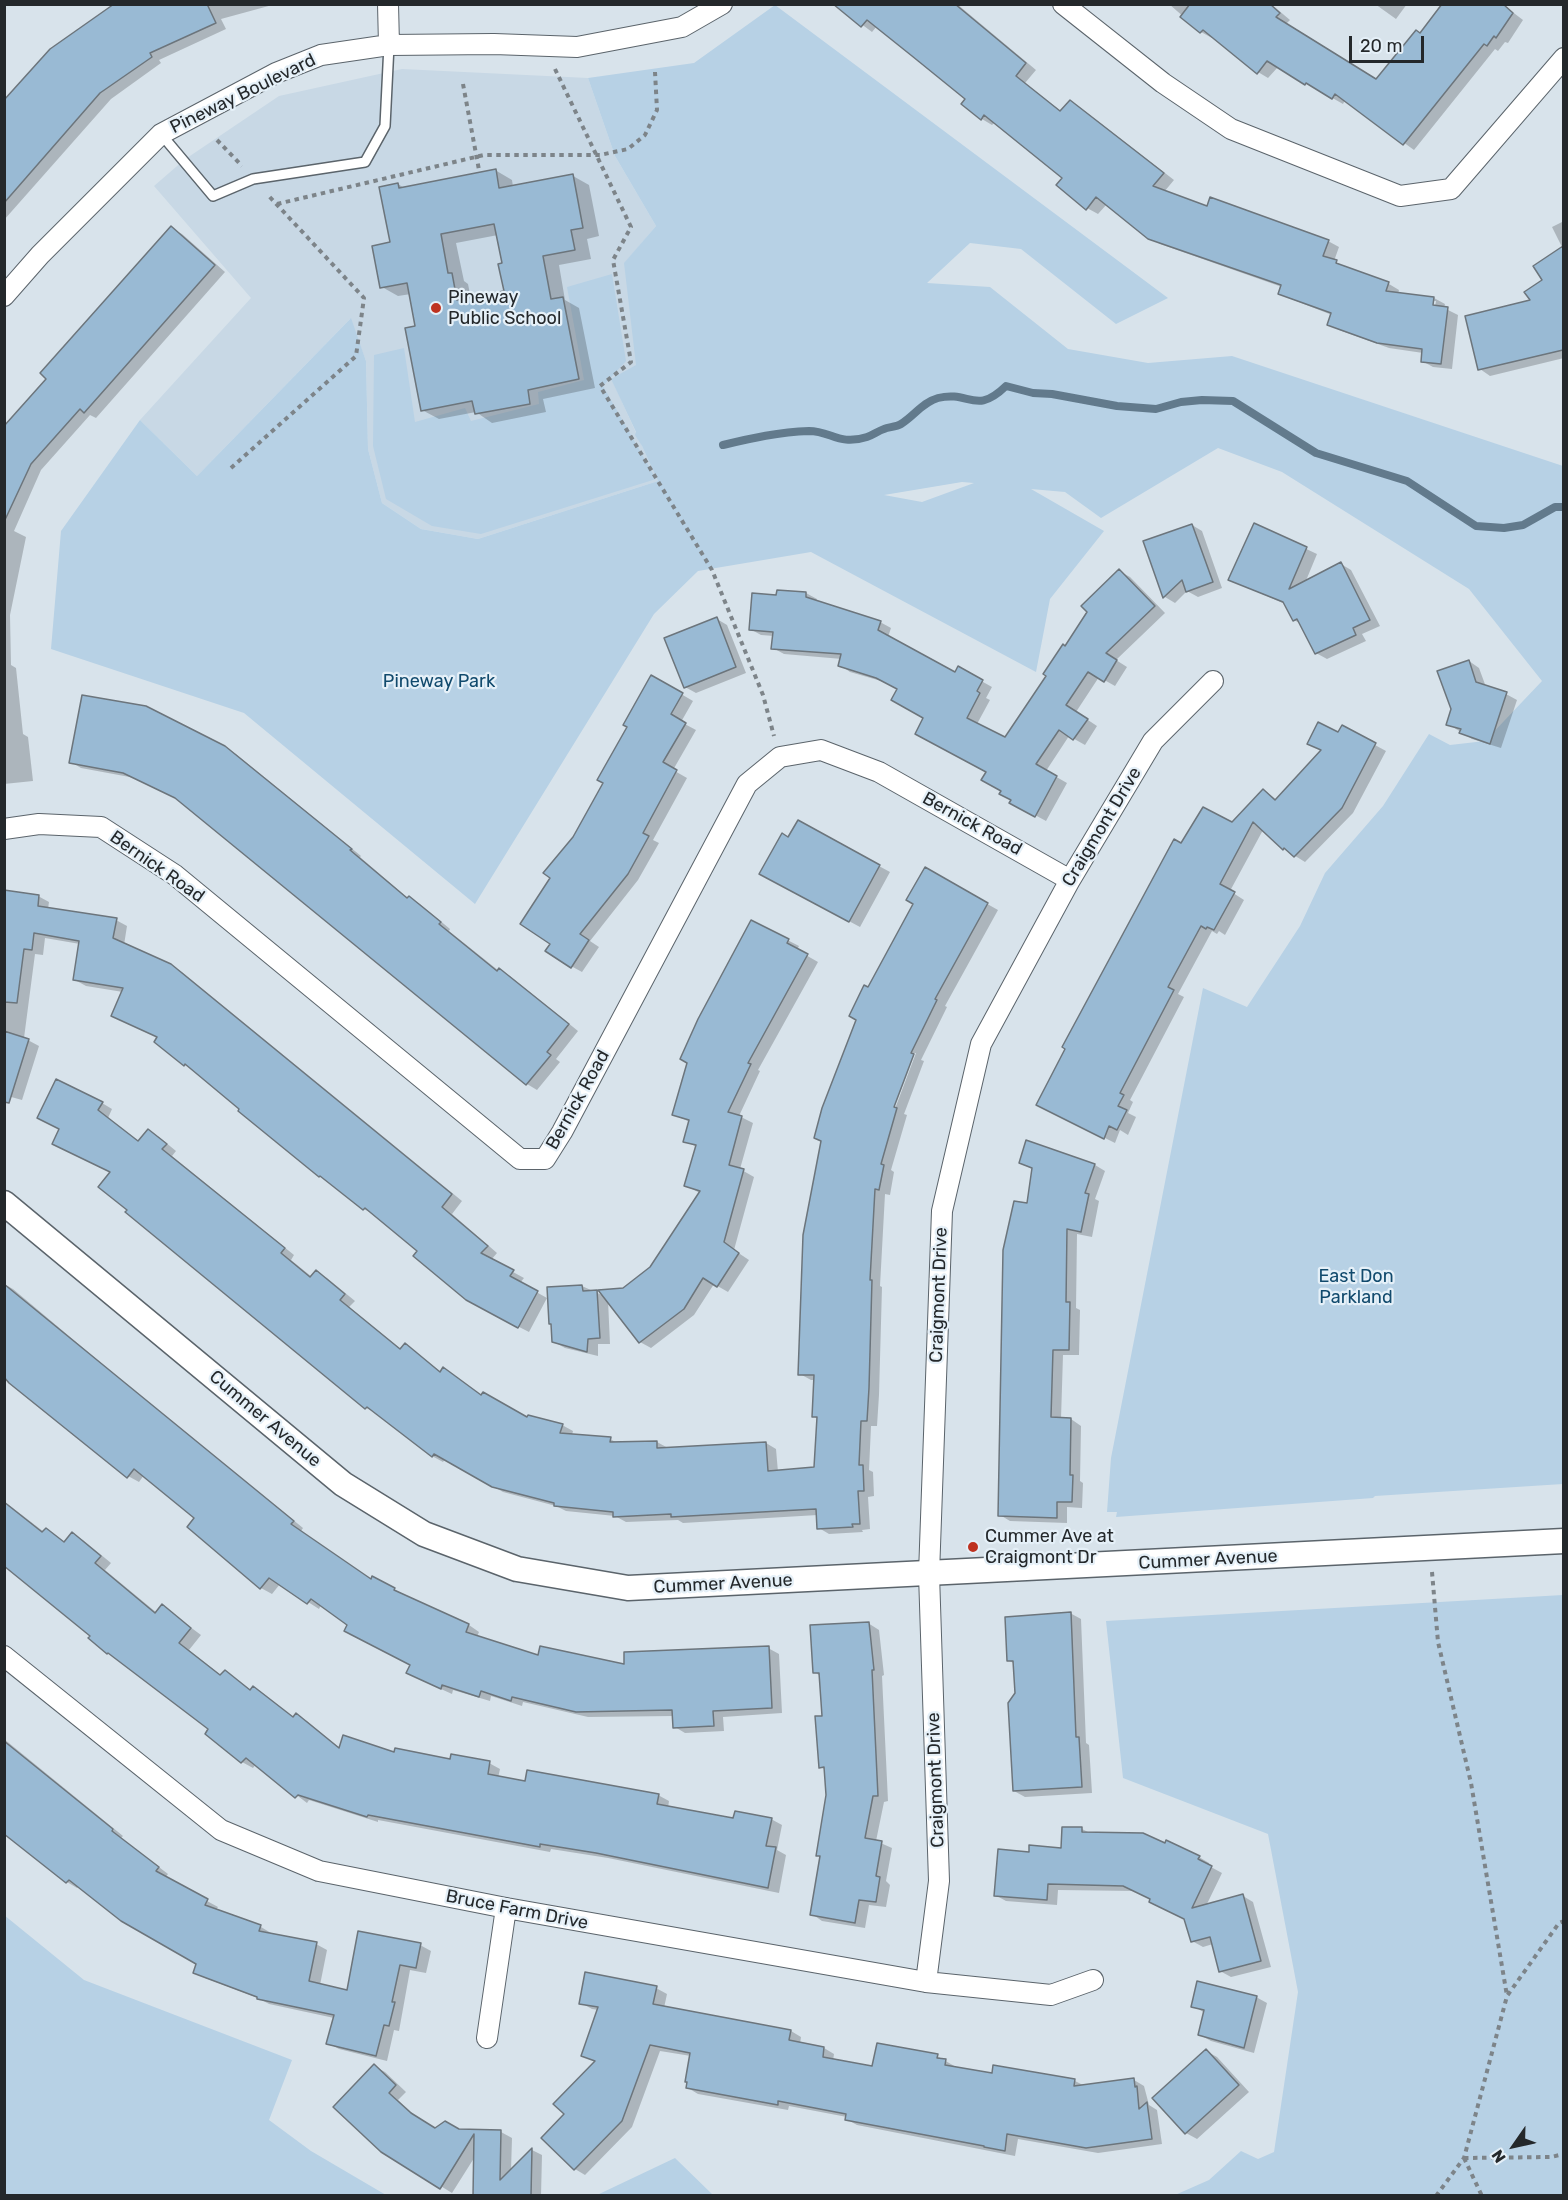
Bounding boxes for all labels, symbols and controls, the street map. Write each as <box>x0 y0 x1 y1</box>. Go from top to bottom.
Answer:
scale bar <box>1352 24 1427 62</box>
text: 20 m <box>1360 35 1402 57</box>
street label: Pineway Boulevard <box>167 49 319 139</box>
place label: Pineway Public School <box>448 287 561 330</box>
marker: Pineway Public School <box>429 301 443 315</box>
park label: Pineway Park <box>383 671 495 693</box>
street label: Craigmont Drive <box>1058 763 1146 891</box>
street label: Bernick Road <box>918 788 1026 860</box>
street label: Bernick Road <box>106 826 208 908</box>
street label: Bernick Road <box>542 1046 614 1154</box>
street label: Craigmont Drive <box>926 1227 952 1363</box>
park label: East Don Parkland <box>1318 1266 1394 1308</box>
street label: Cummer Avenue <box>205 1366 325 1472</box>
place label: Cummer Ave at Craigmont Dr <box>985 1526 1114 1568</box>
marker: Cummer Ave at Craigmont Dr <box>966 1540 980 1554</box>
street label: Cummer Avenue <box>1138 1546 1278 1574</box>
street label: Cummer Avenue <box>653 1570 793 1598</box>
street label: Craigmont Drive <box>923 1712 949 1848</box>
street label: Bruce Farm Drive <box>444 1886 590 1934</box>
north arrow <box>1484 2116 1544 2176</box>
text: N <box>1488 2146 1510 2166</box>

